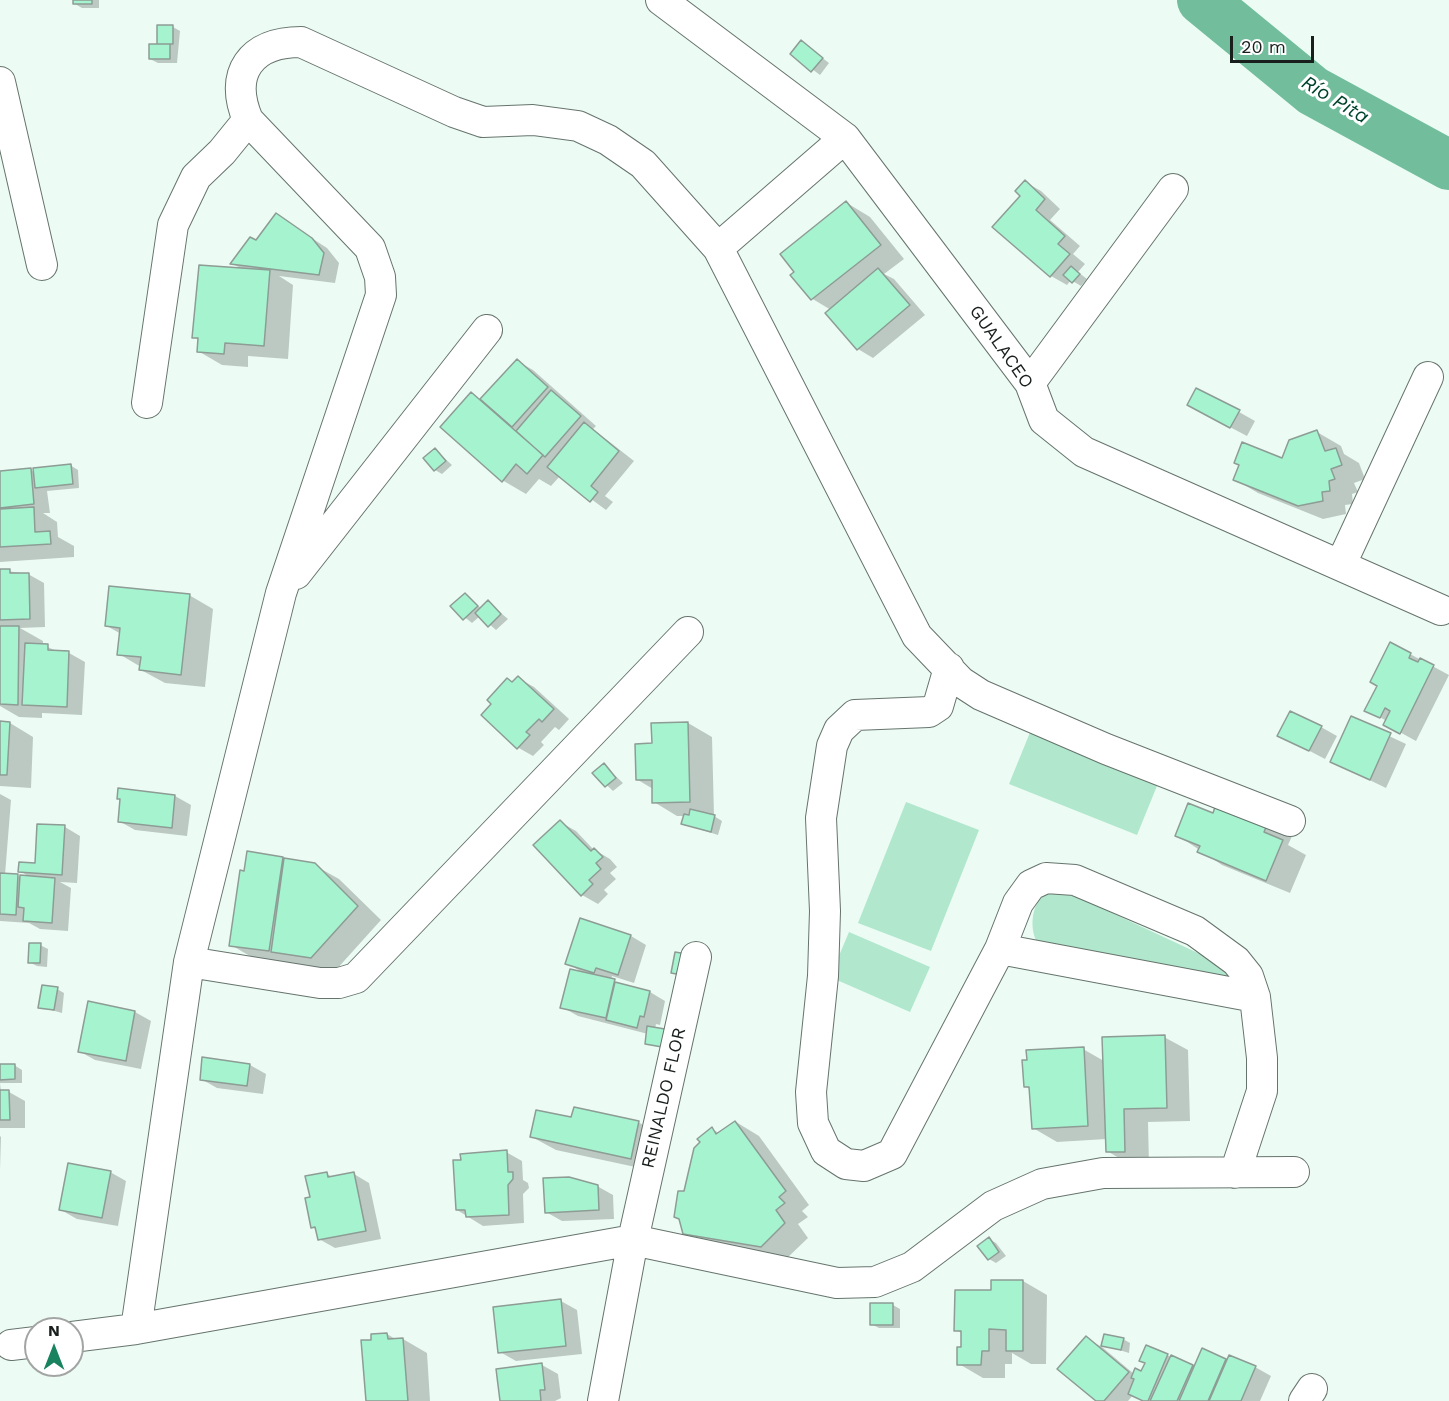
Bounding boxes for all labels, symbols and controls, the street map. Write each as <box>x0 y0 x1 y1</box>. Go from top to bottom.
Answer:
scale bar <box>1233 24 1317 62</box>
text: 20 m <box>1241 36 1286 57</box>
water label: Río Pita <box>1297 71 1373 129</box>
street label: GUALACEO <box>964 301 1038 393</box>
street label: REINALDO FLOR <box>637 1025 691 1171</box>
north arrow <box>24 1317 84 1377</box>
text: N <box>48 1321 60 1340</box>

